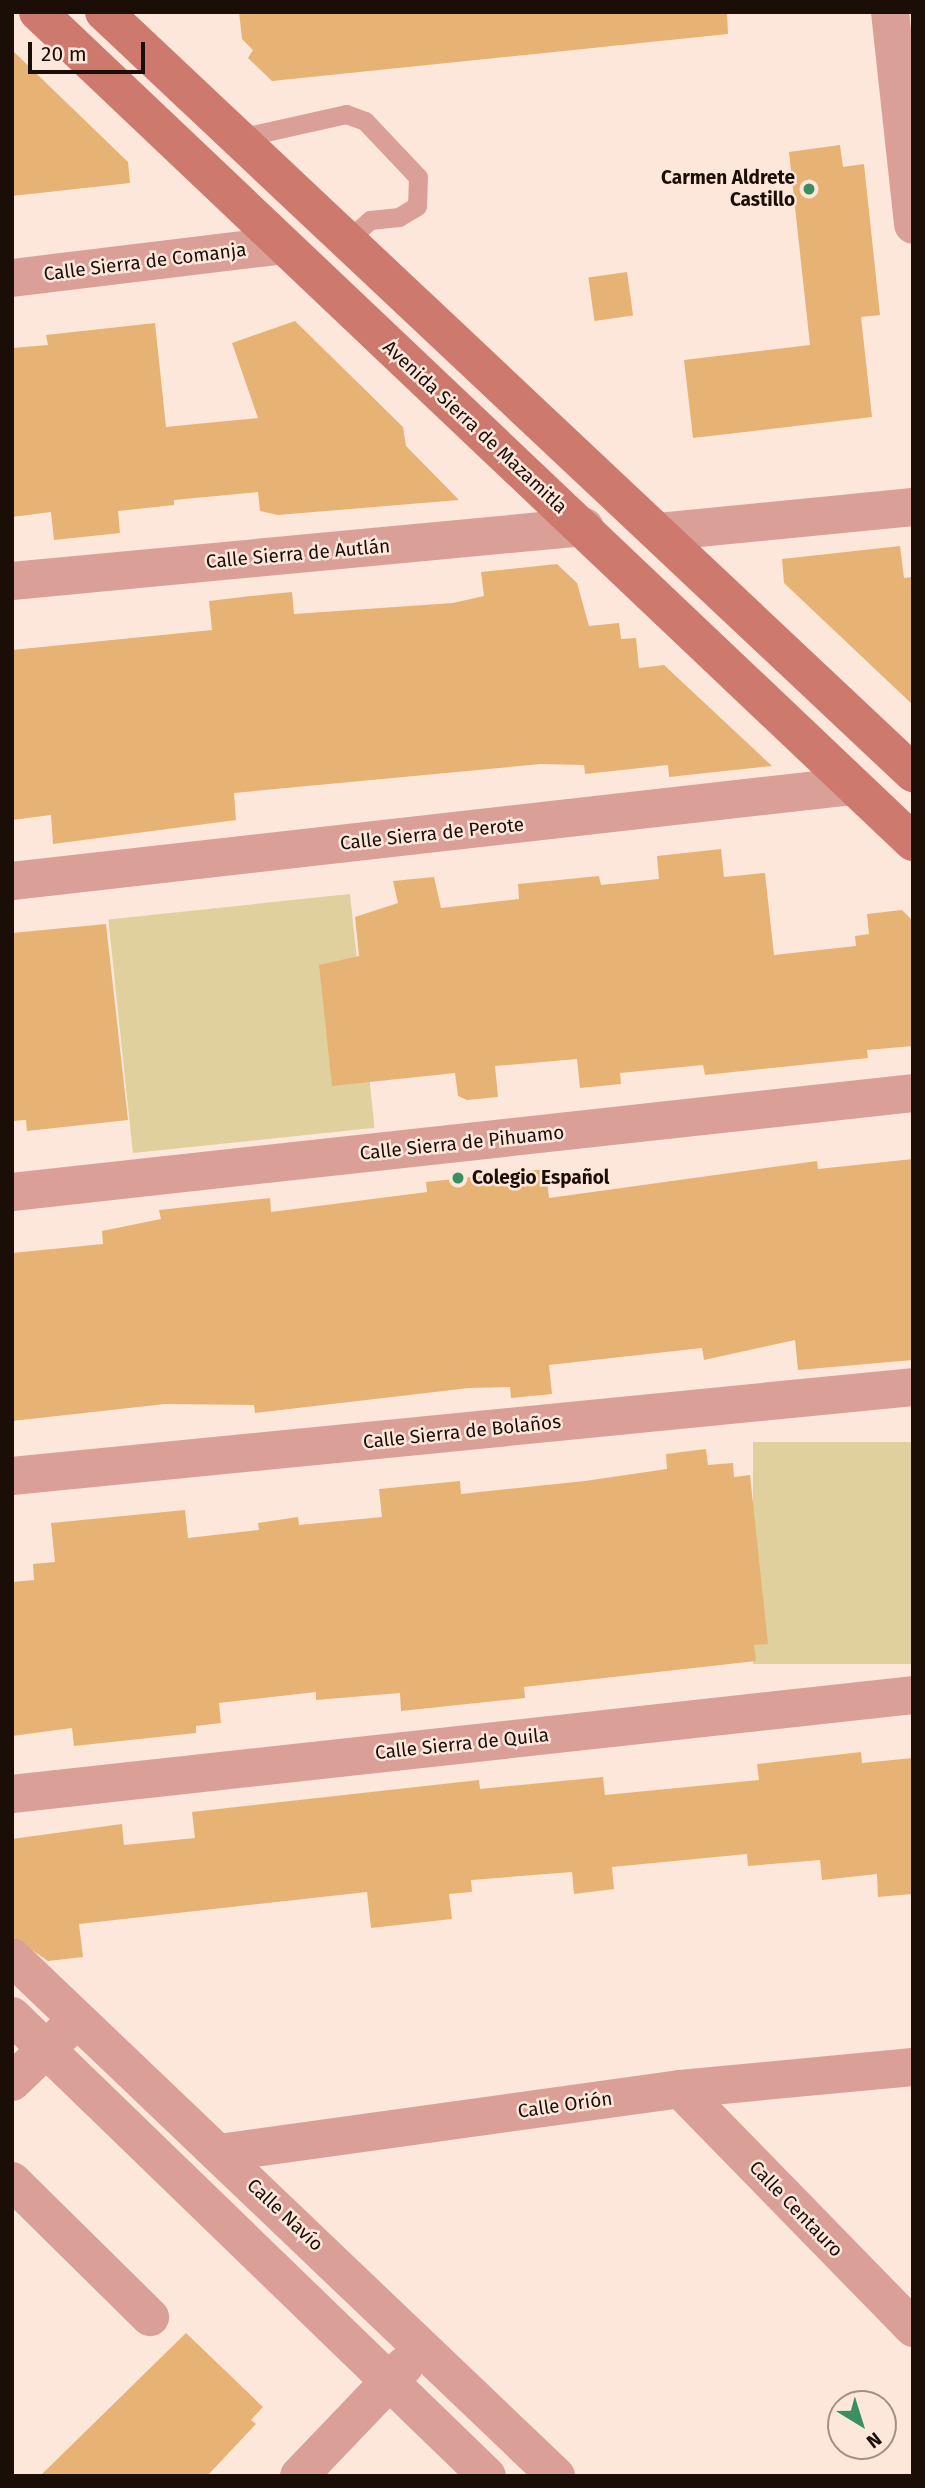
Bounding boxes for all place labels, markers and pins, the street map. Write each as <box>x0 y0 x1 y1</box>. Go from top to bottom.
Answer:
place label: Carmen Aldrete Castillo <box>661 167 795 211</box>
marker: Carmen Aldrete Castillo <box>801 181 817 197</box>
place label: Colegio Español <box>472 1167 609 1189</box>
marker: Colegio Español <box>450 1170 466 1186</box>

